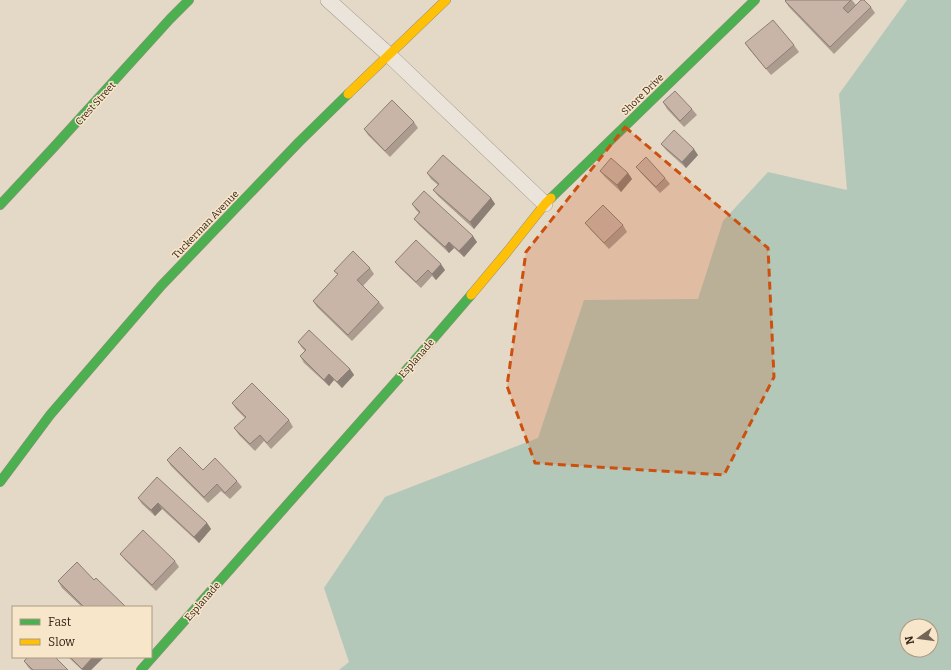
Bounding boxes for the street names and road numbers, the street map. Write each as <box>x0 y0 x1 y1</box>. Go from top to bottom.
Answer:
street label: Shore Drive <box>619 72 666 118</box>
street label: Crest Street <box>73 79 119 128</box>
street label: Tuckerman Avenue <box>170 188 241 261</box>
street label: Esplanade <box>396 337 437 381</box>
street label: Esplanade <box>182 580 223 624</box>

